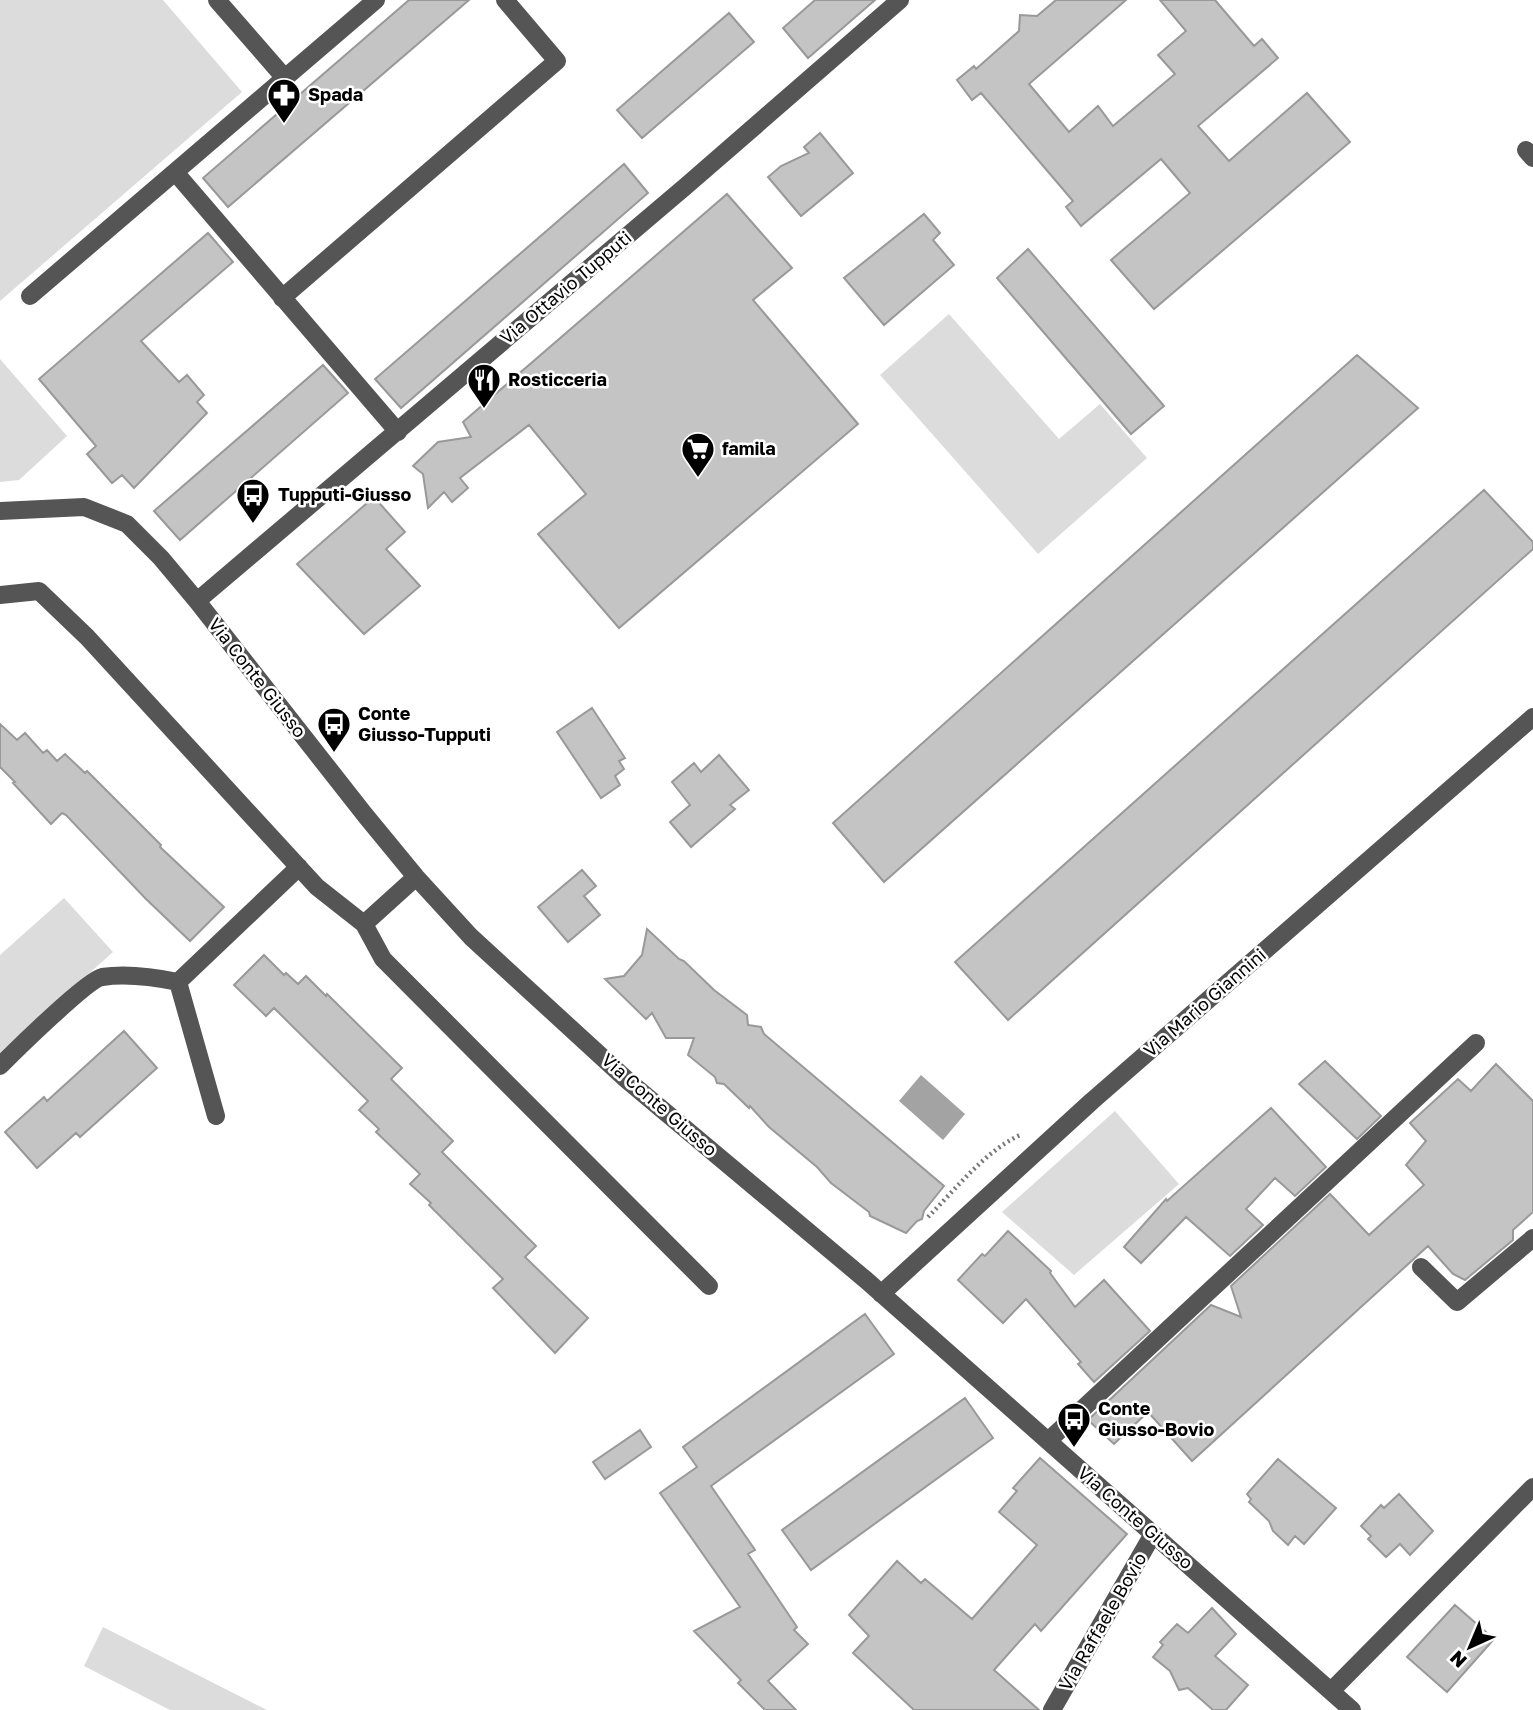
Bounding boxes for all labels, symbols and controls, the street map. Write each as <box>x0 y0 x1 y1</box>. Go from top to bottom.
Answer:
pharmacy icon: Spada <box>265 76 303 125</box>
place label: Spada <box>308 83 363 105</box>
street label: Via Ottavio Tupputi <box>495 226 635 349</box>
restaurant icon: Rosticceria <box>465 361 503 410</box>
place label: Rosticceria <box>508 368 607 390</box>
supermarket icon: famila <box>679 430 717 479</box>
place label: famila <box>722 437 776 459</box>
bus stop icon: Tupputi-Giusso <box>234 476 272 525</box>
place label: Tupputi-Giusso <box>278 483 412 505</box>
street label: Via Conte Giusso <box>204 613 311 742</box>
place label: Conte Giusso-Tupputi <box>358 702 491 745</box>
bus stop icon: Conte Giusso-Tupputi <box>315 705 353 754</box>
street label: Via Mario Giannini <box>1139 943 1270 1061</box>
street label: Via Conte Giusso <box>597 1048 722 1160</box>
place label: Conte Giusso-Bovio <box>1098 1397 1215 1440</box>
bus stop icon: Conte Giusso-Bovio <box>1055 1400 1093 1449</box>
street label: Via Conte Giusso <box>1073 1461 1198 1573</box>
street label: Via Raffaele Bovio <box>1054 1548 1151 1695</box>
north arrow <box>1435 1612 1505 1682</box>
text: N <box>1445 1646 1471 1673</box>

